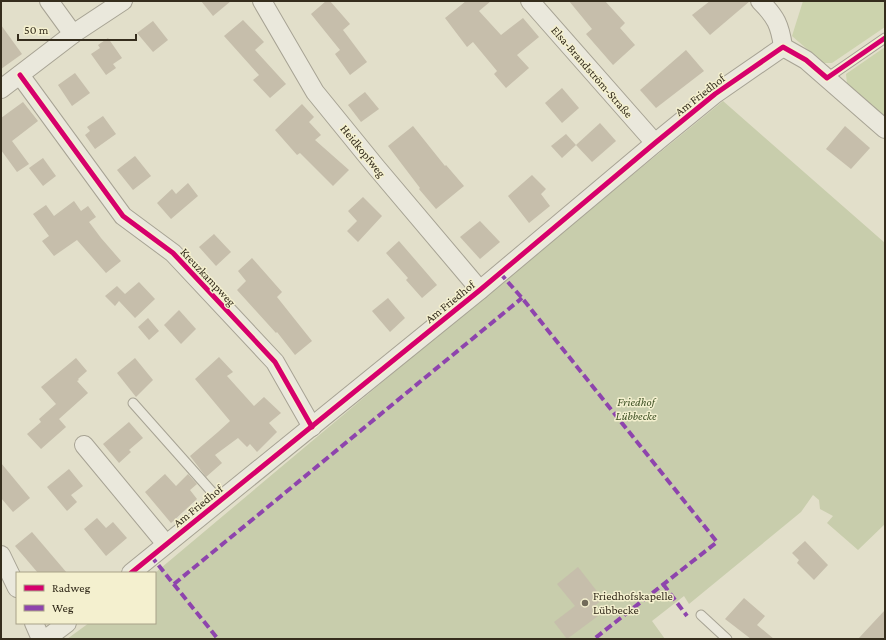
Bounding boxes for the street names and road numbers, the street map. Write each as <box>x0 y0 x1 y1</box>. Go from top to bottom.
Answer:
street label: Elsa-Brandström-Straße <box>548 23 636 121</box>
street label: Am Friedhof <box>672 70 729 119</box>
street label: Heidkopfweg <box>338 122 389 180</box>
street label: Kreuzkampweg <box>177 245 239 309</box>
street label: Am Friedhof <box>422 277 479 326</box>
street label: Am Friedhof <box>170 481 227 530</box>

